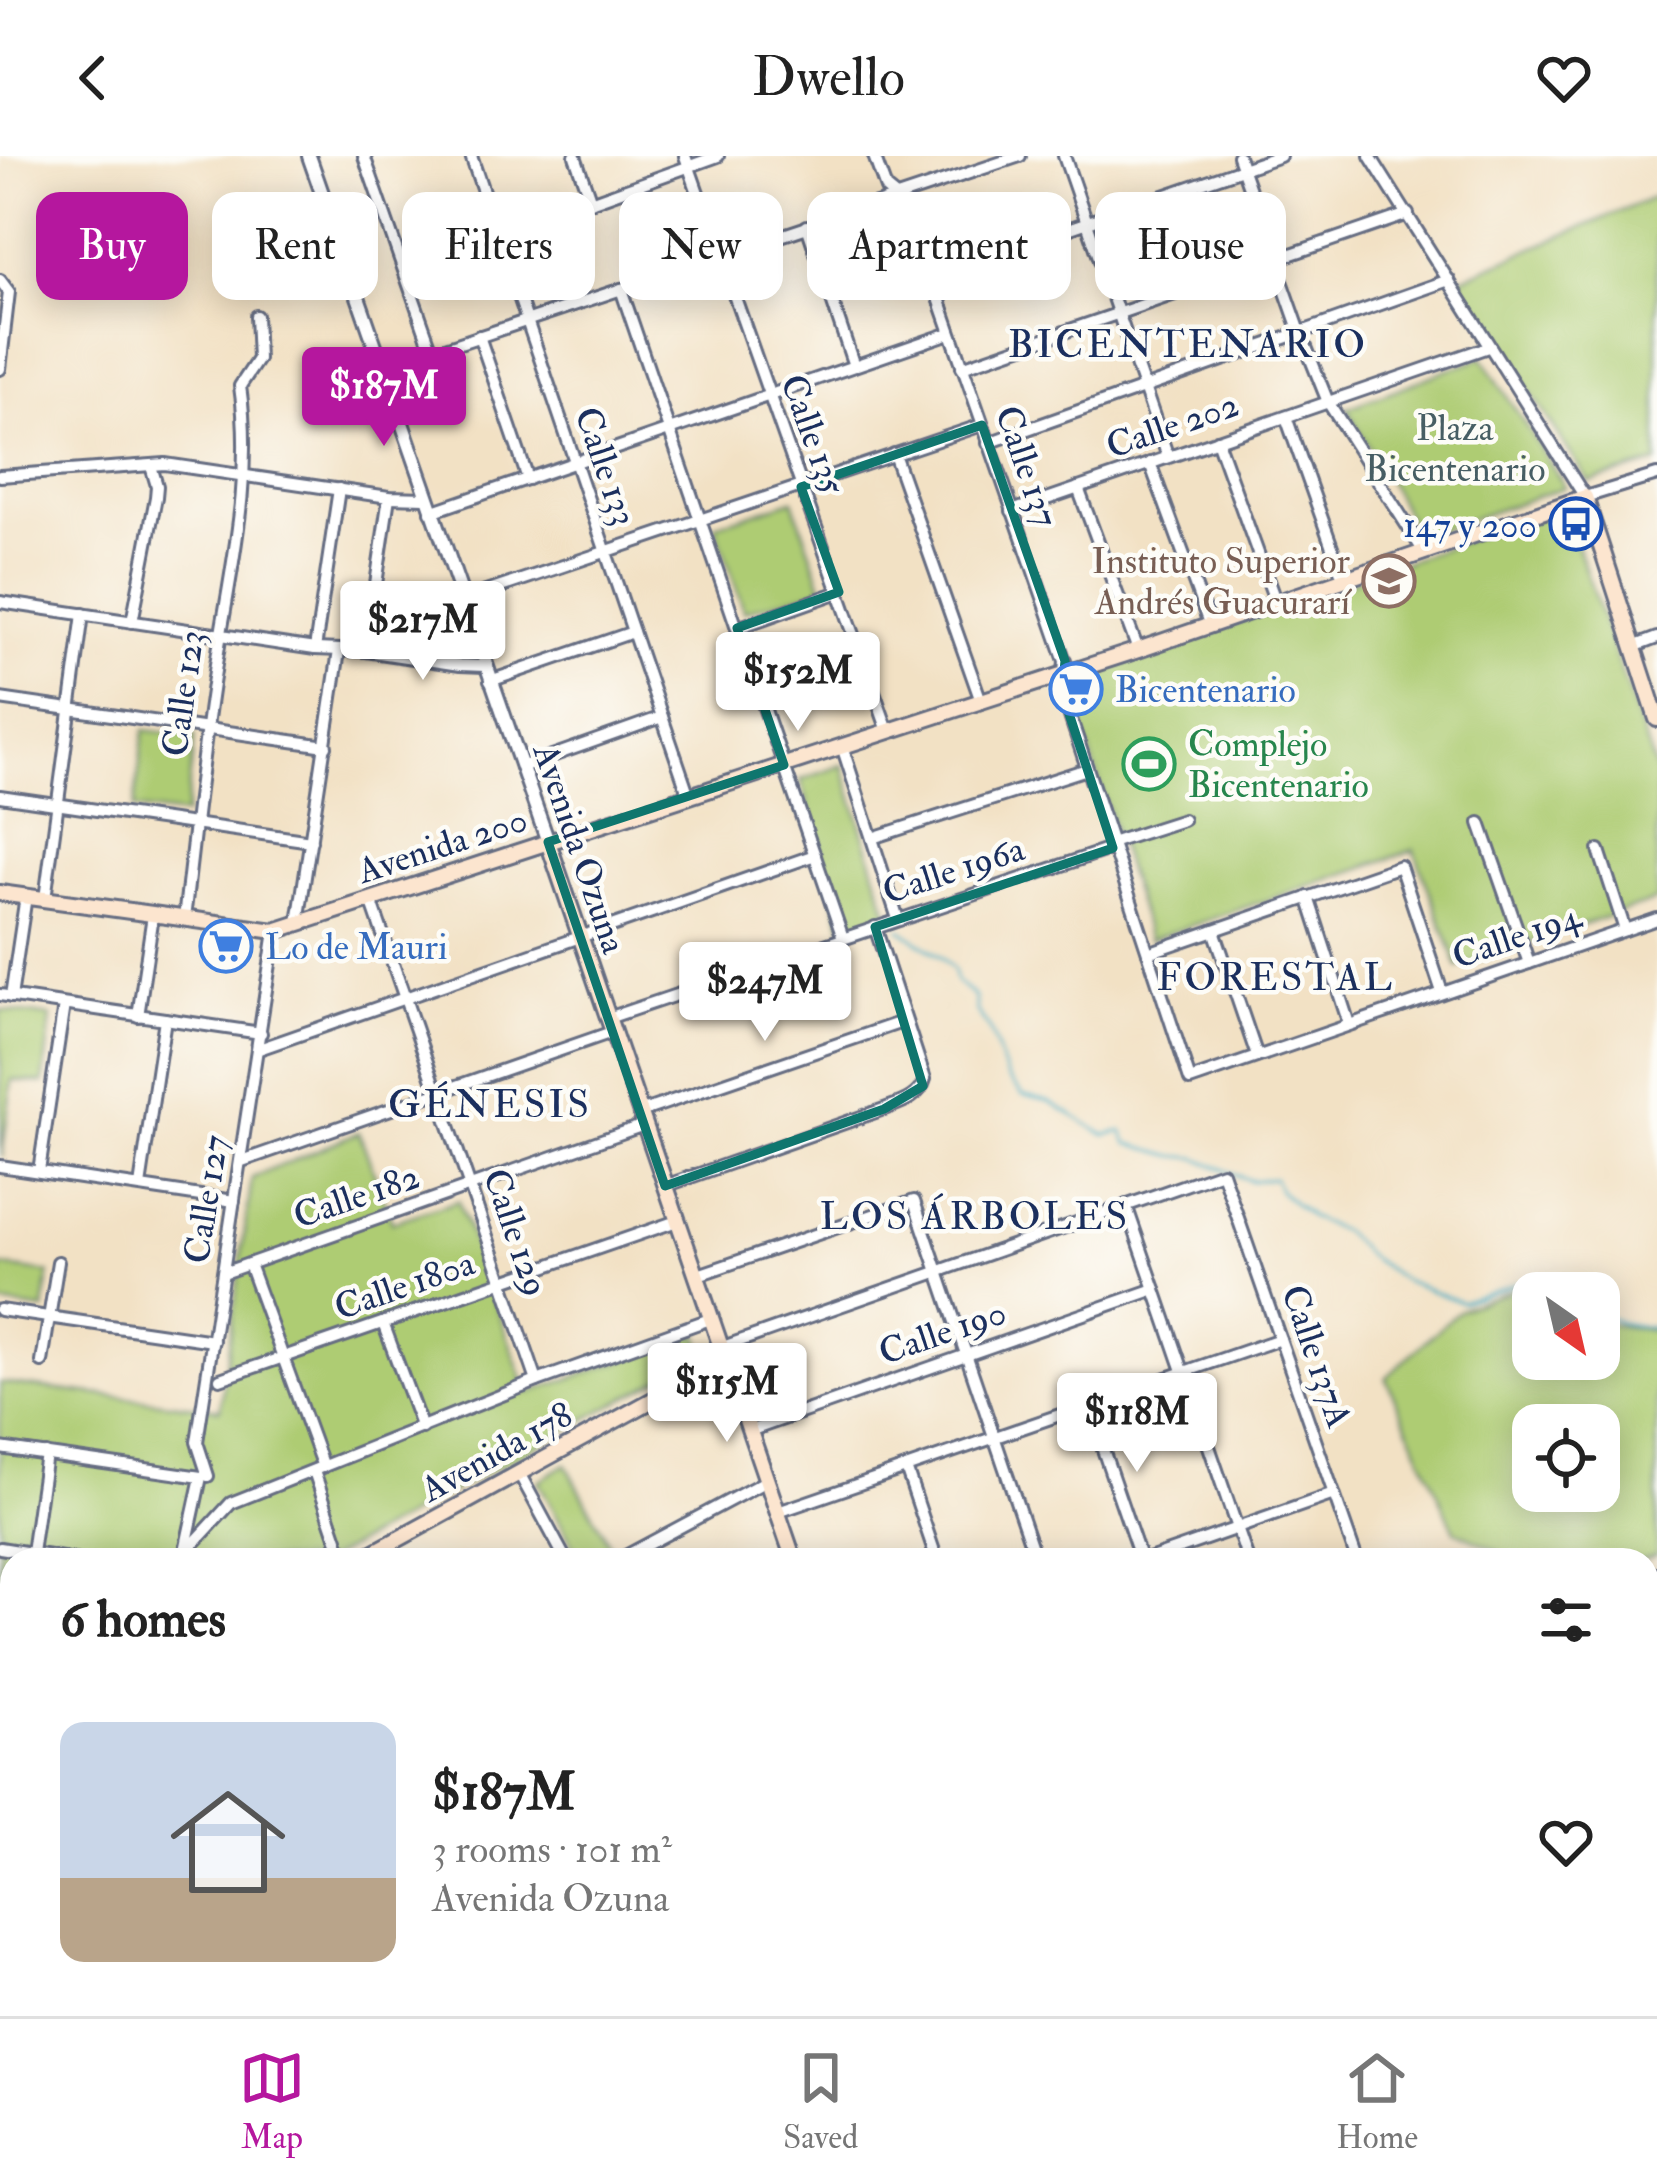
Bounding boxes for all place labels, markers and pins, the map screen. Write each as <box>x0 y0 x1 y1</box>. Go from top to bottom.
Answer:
pin: $187M <box>300 347 468 449</box>
bus stop icon: 147 y 200 <box>1548 496 1604 552</box>
place label: 147 y 200 <box>1403 503 1537 548</box>
place label: Instituto Superior Andrés Guacurarí <box>1092 539 1352 625</box>
school or university icon: Instituto Superior Andrés Guacurarí <box>1361 553 1417 609</box>
pin: $217M <box>339 581 507 683</box>
pin: $152M <box>714 632 882 734</box>
supermarket icon: Bicentenario <box>1048 661 1104 717</box>
place label: Bicentenario <box>1115 668 1296 713</box>
place label: Complejo Bicentenario <box>1188 722 1369 808</box>
sports icon: Complejo Bicentenario <box>1121 736 1177 792</box>
supermarket icon: Lo de Mauri <box>198 918 254 974</box>
place label: Lo de Mauri <box>265 925 448 970</box>
pin: $247M <box>681 942 849 1044</box>
pin: $115M <box>643 1343 811 1445</box>
pin: $118M <box>1053 1373 1221 1475</box>

